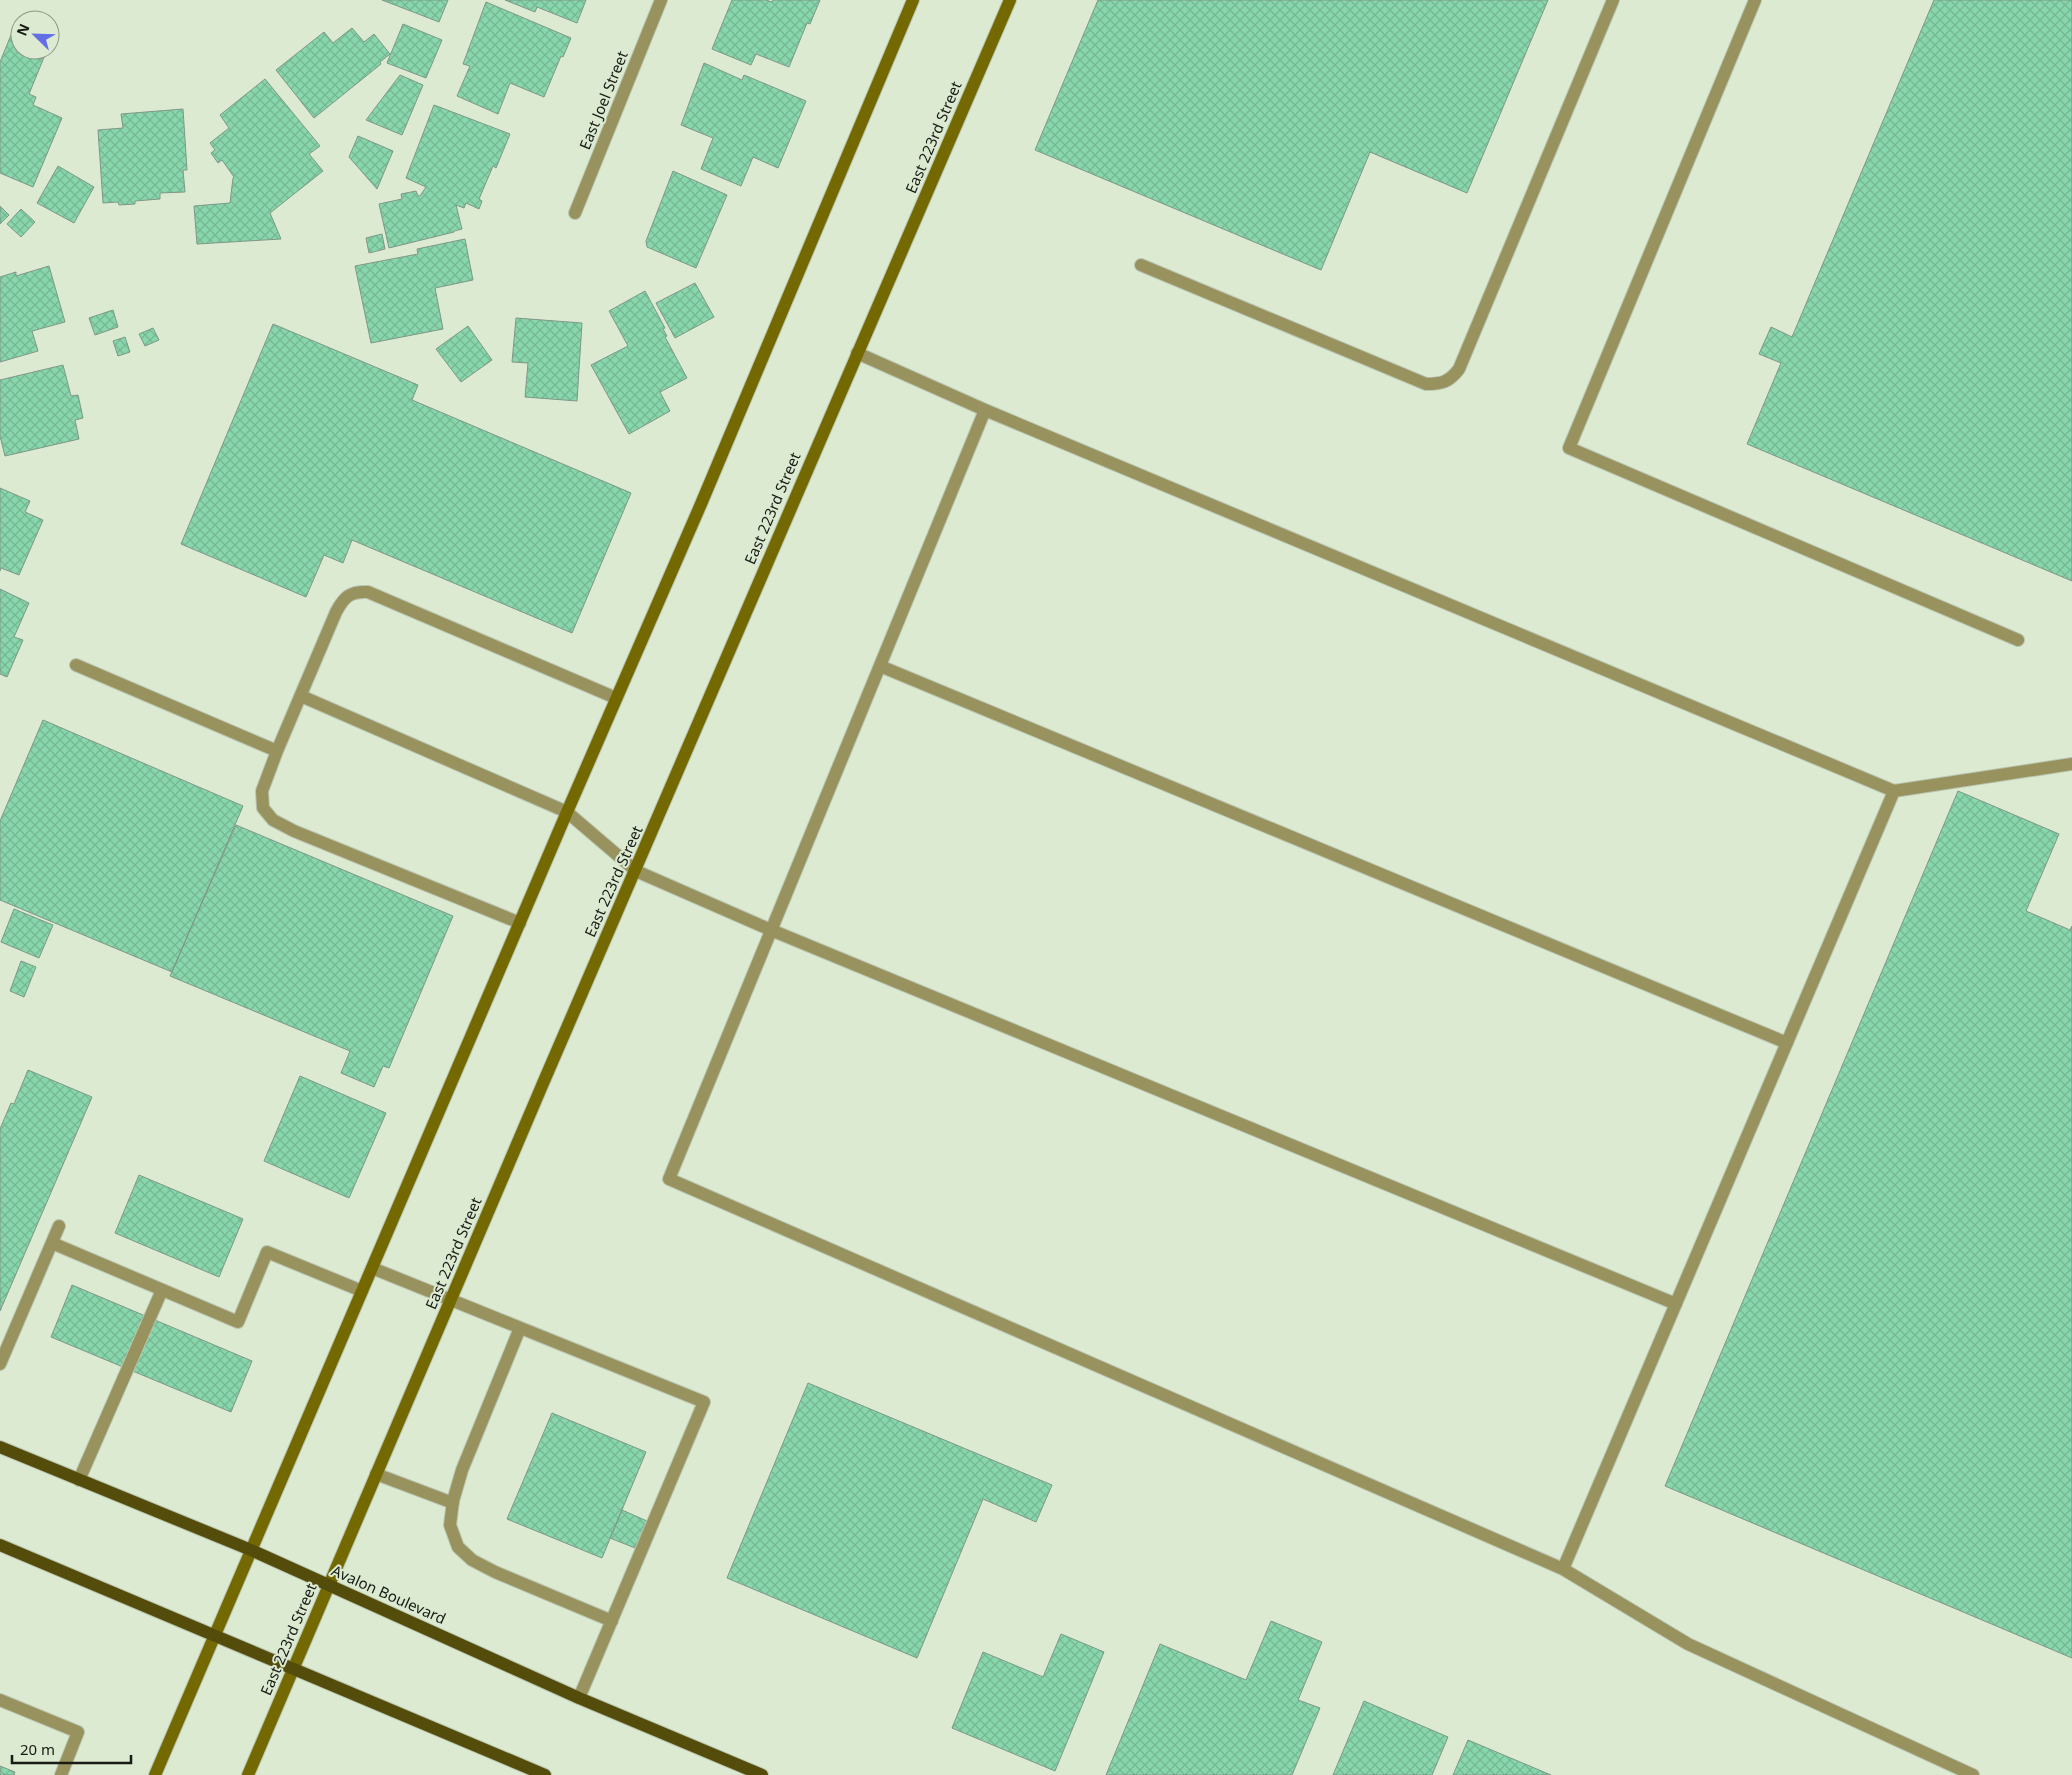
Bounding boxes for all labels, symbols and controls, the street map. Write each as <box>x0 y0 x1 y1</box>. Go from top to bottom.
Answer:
north arrow <box>10 10 60 60</box>
text: N <box>12 21 34 39</box>
street label: East Joel Street <box>574 47 632 152</box>
street label: East 223rd Street <box>900 77 966 196</box>
street label: East 223rd Street <box>739 448 805 567</box>
street label: East 223rd Street <box>579 822 647 940</box>
street label: East 223rd Street <box>420 1193 486 1312</box>
street label: Avalon Boulevard <box>329 1560 449 1628</box>
street label: East 223rd Street <box>255 1579 321 1698</box>
scale bar <box>12 1732 131 1764</box>
text: 20 m <box>20 1739 55 1759</box>

